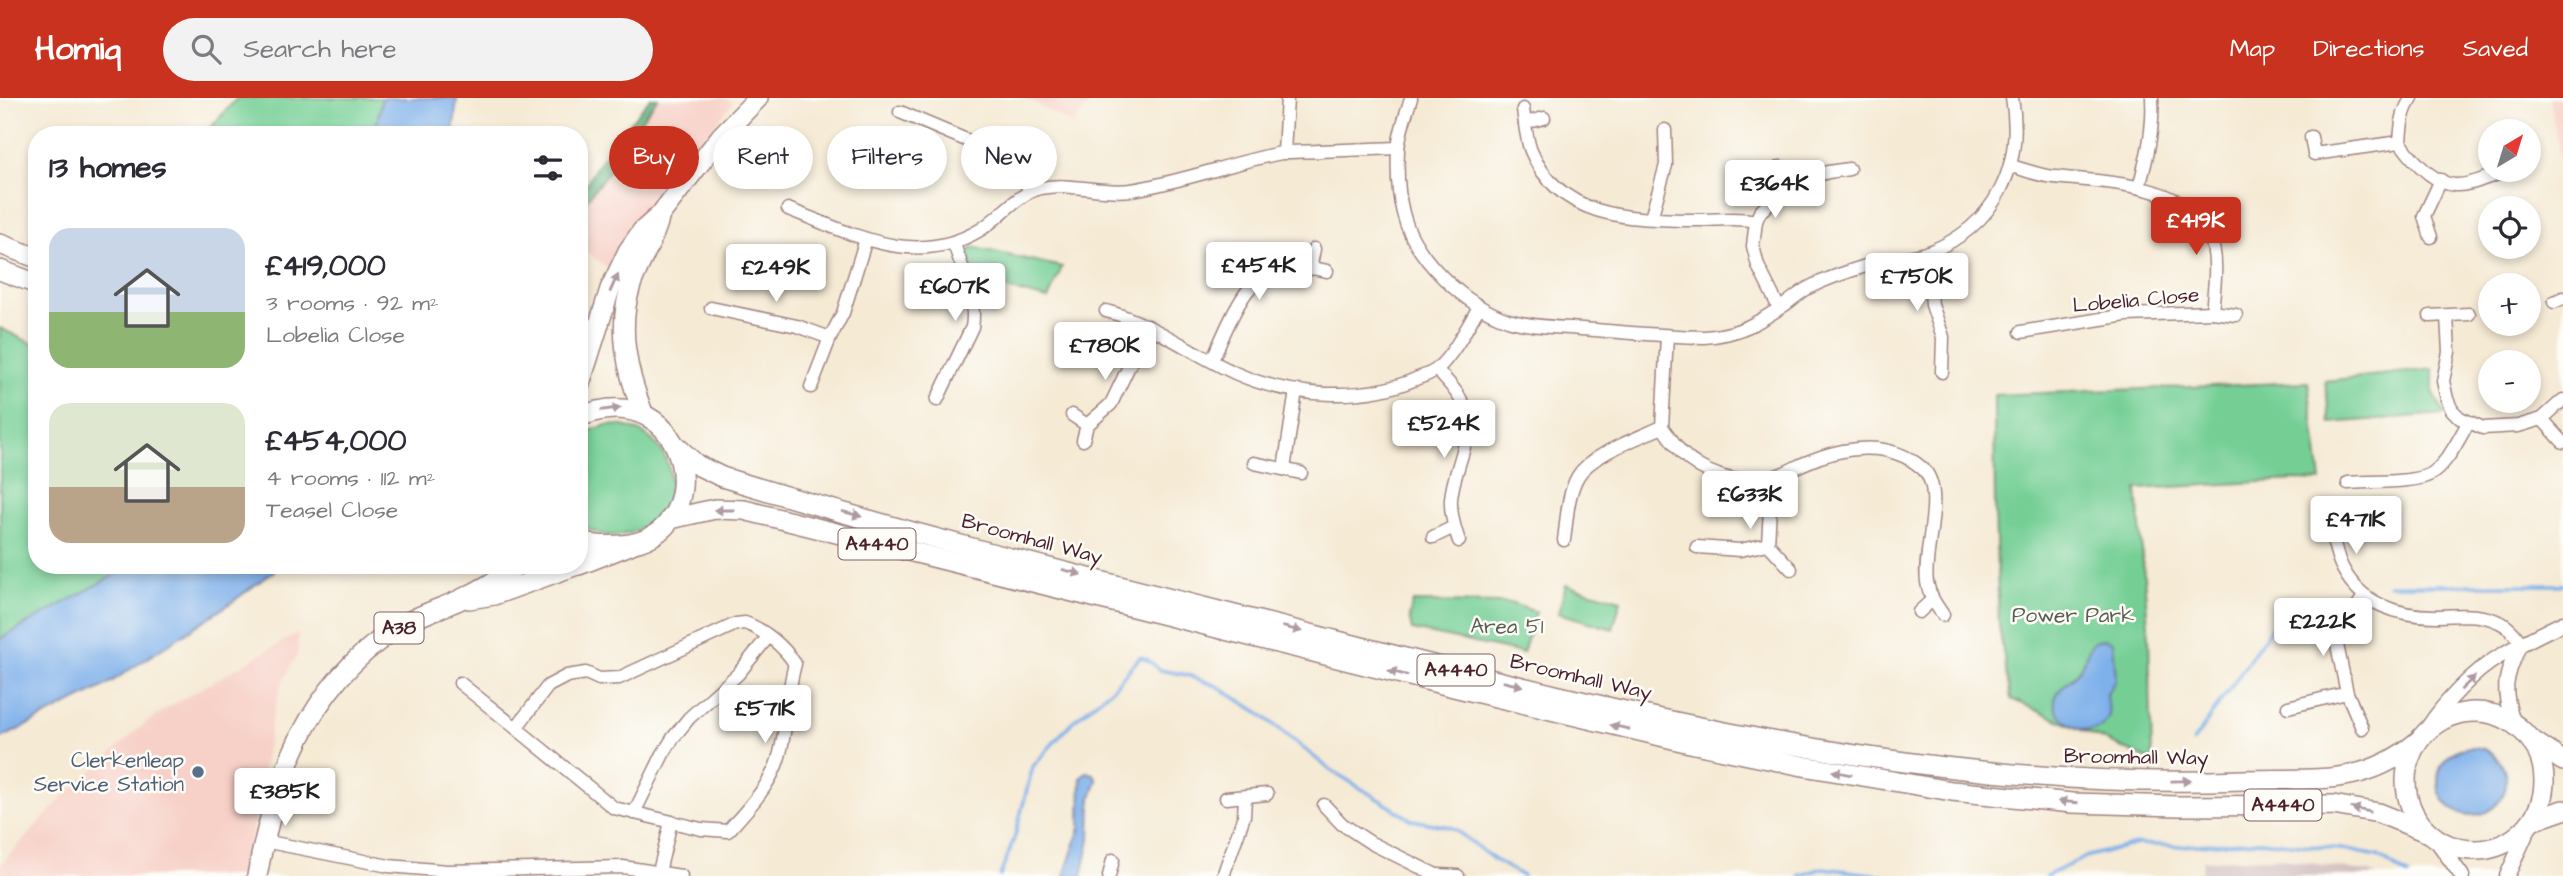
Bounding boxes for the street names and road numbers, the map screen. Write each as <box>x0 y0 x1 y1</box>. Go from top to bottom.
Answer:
street label: Lobelia Close <box>2071 280 2201 320</box>
street label: Broomhall Way <box>958 506 1106 574</box>
road number: A4440 <box>838 528 916 560</box>
road number: A38 <box>374 612 424 643</box>
street label: Broomhall Way <box>1507 647 1655 709</box>
road number: A4440 <box>1418 654 1494 685</box>
street label: Broomhall Way <box>2063 741 2209 775</box>
road number: A4440 <box>2244 790 2322 820</box>

